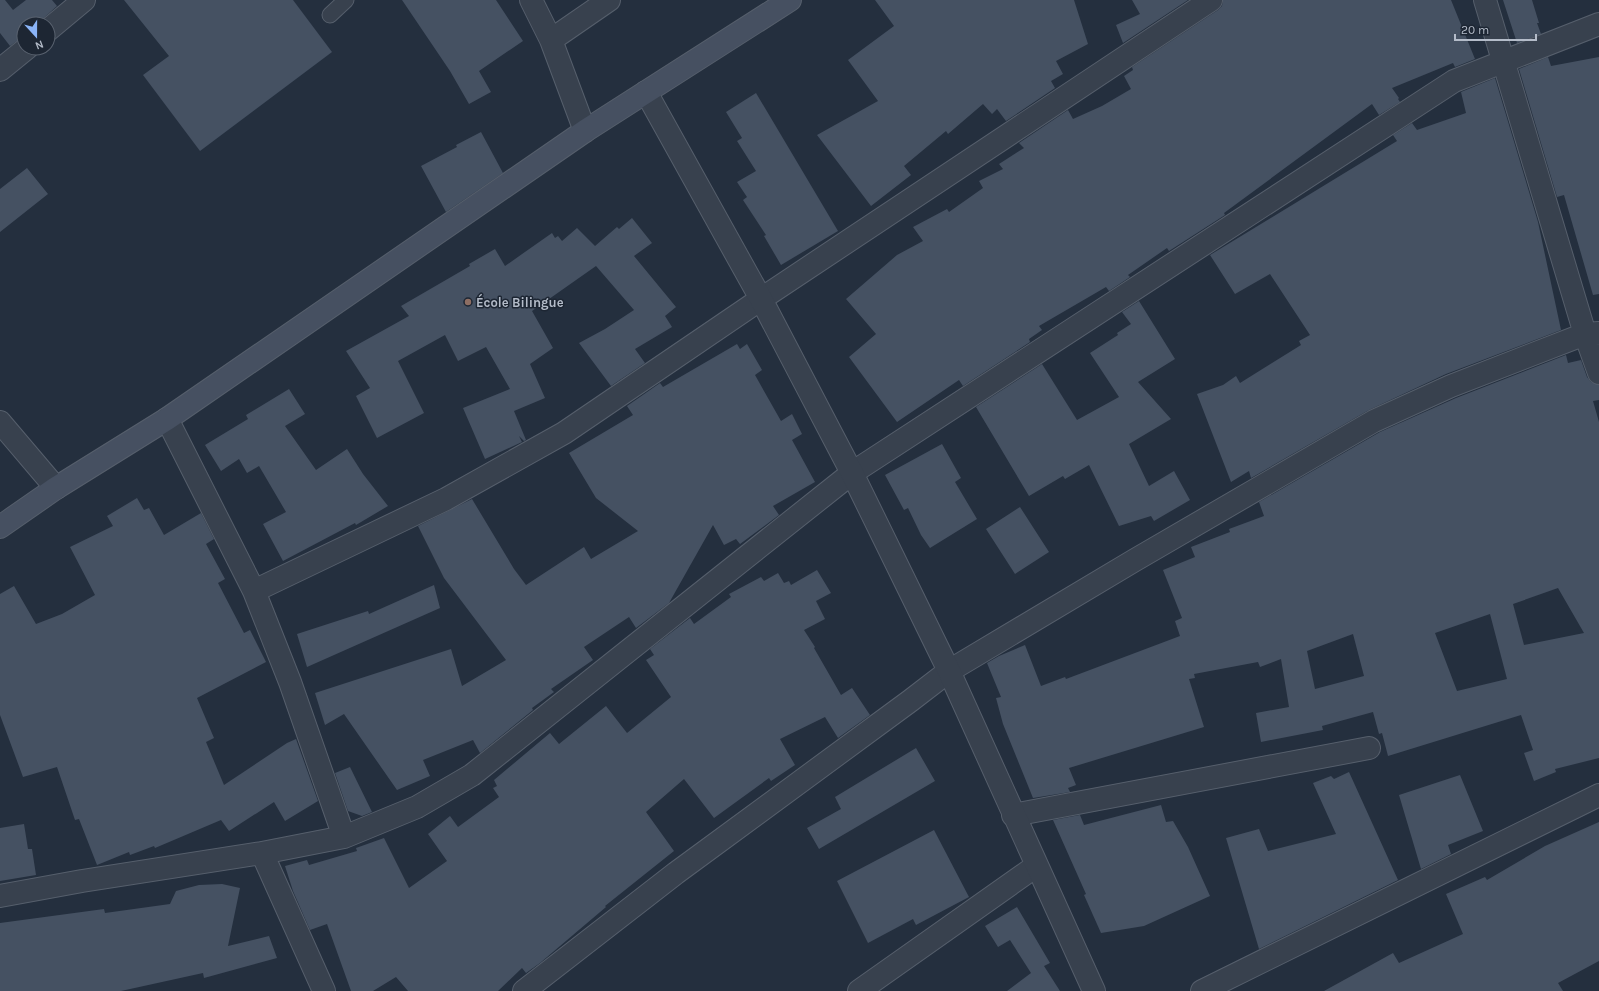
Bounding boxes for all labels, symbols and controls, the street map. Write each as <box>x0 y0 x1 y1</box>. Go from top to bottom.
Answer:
north arrow <box>16 16 56 56</box>
scale bar <box>1455 16 1536 42</box>
text: 20 m <box>1461 23 1489 37</box>
text: N <box>33 37 45 52</box>
place label: École Bilingue <box>476 293 564 310</box>
marker: École Bilingue <box>463 297 473 307</box>

